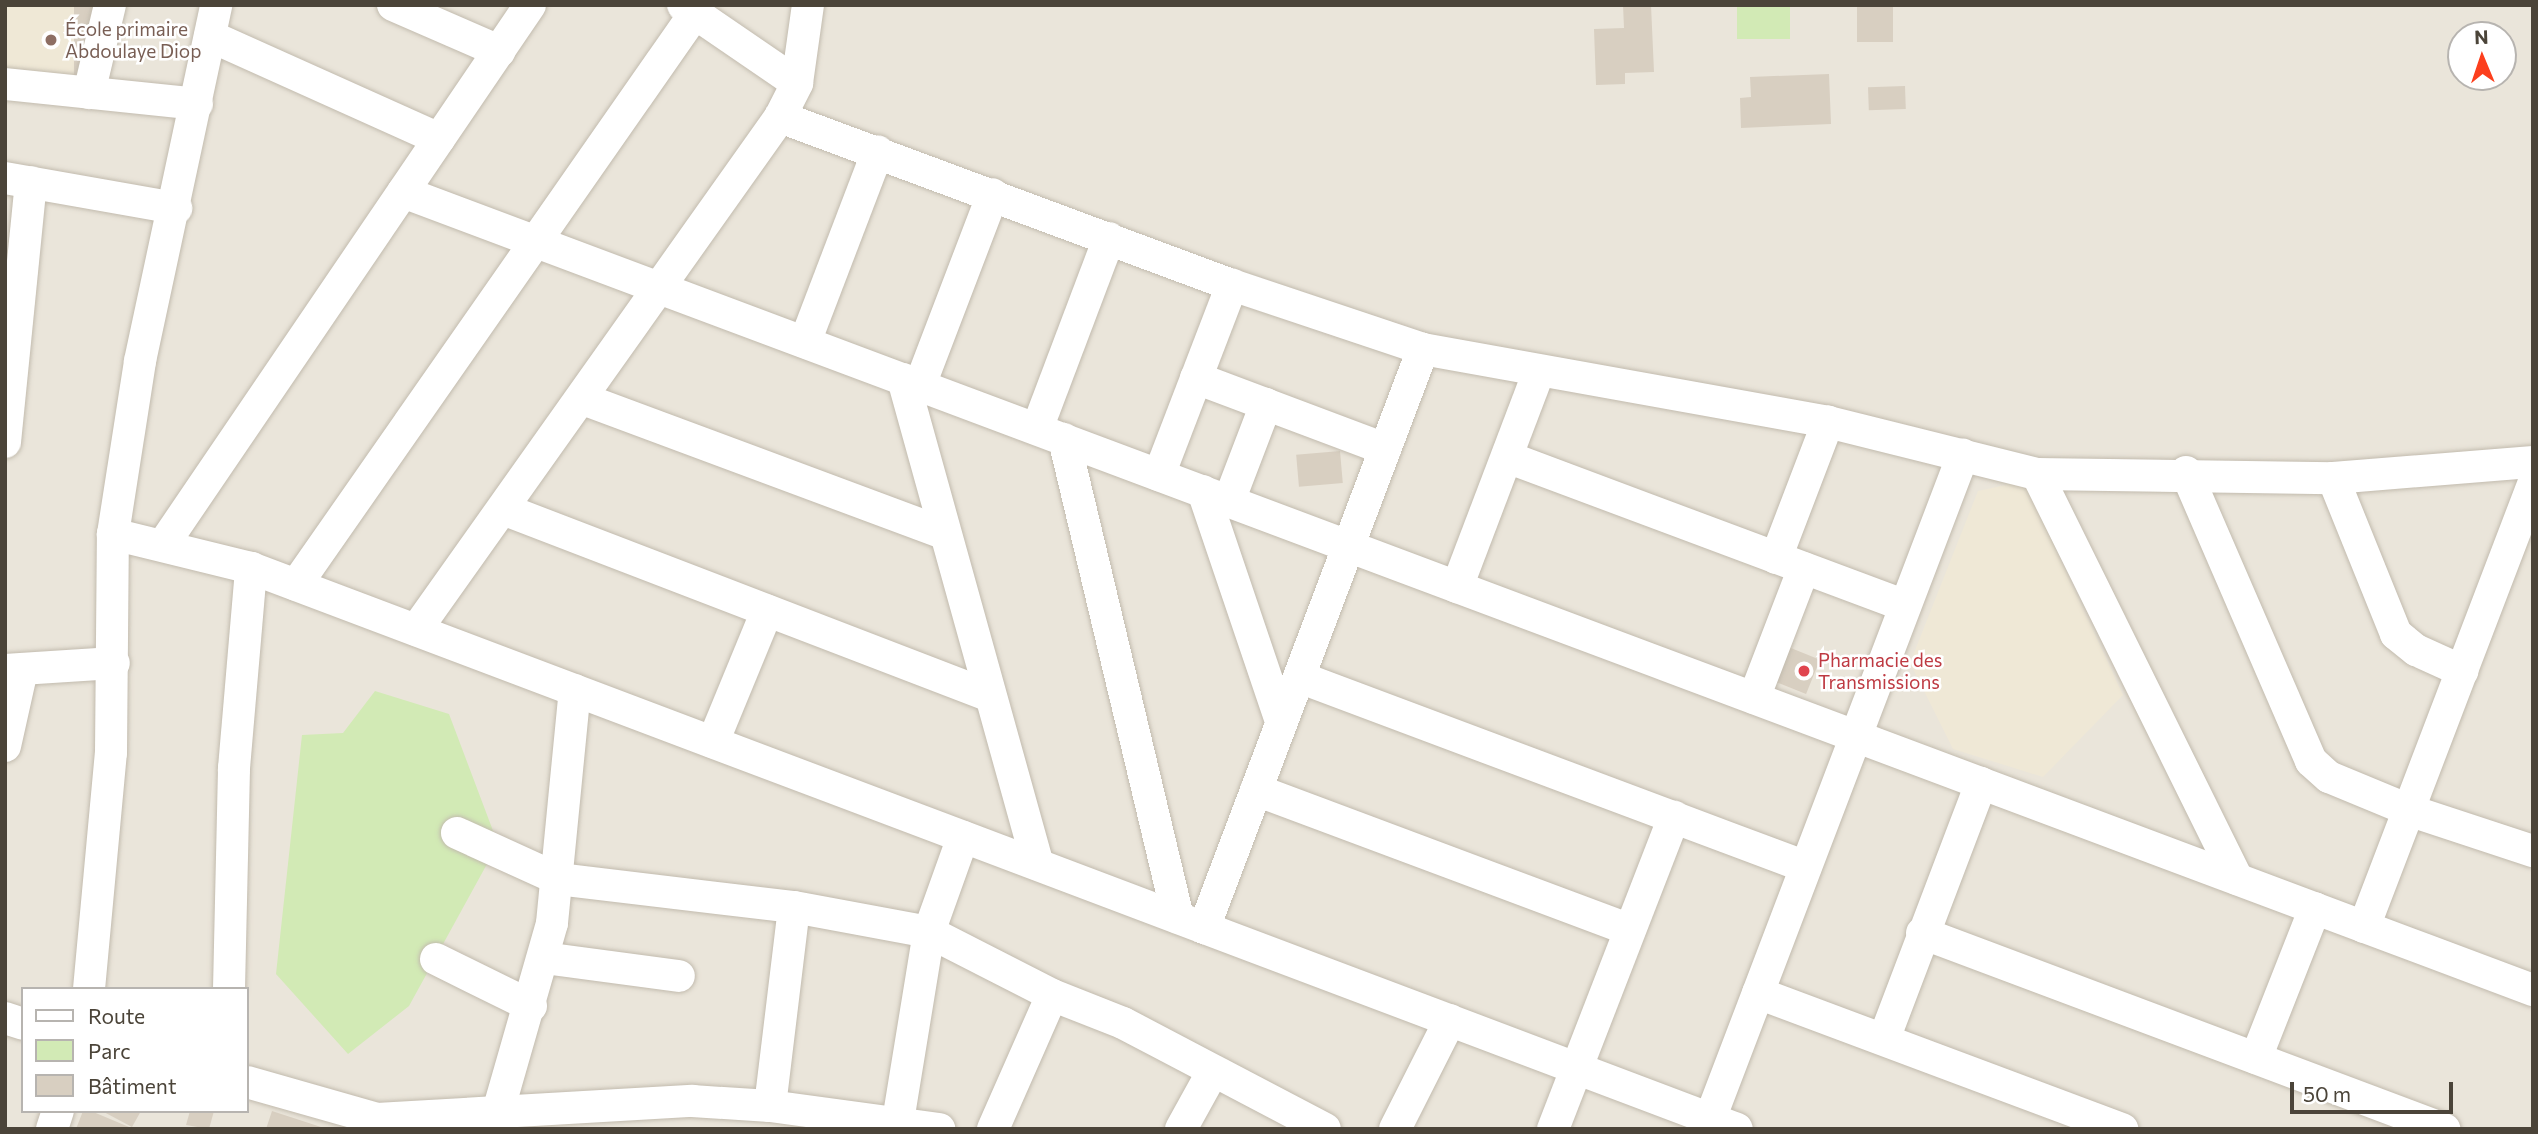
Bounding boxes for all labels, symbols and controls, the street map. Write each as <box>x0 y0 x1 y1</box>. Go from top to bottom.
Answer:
place label: École primaire Abdoulaye Diop <box>65 18 201 62</box>
north arrow <box>2447 21 2517 91</box>
text: N <box>2474 25 2489 48</box>
marker: École primaire Abdoulaye Diop <box>43 32 59 48</box>
place label: Pharmacie des Transmissions <box>1818 649 1942 693</box>
marker: Pharmacie des Transmissions <box>1796 663 1812 679</box>
legend <box>21 987 248 1113</box>
text: Route <box>88 1003 145 1028</box>
text: Parc <box>88 1038 131 1063</box>
scale bar <box>2293 1068 2456 1112</box>
text: Bâtiment <box>88 1073 177 1098</box>
text: 50 m <box>2303 1081 2351 1106</box>

